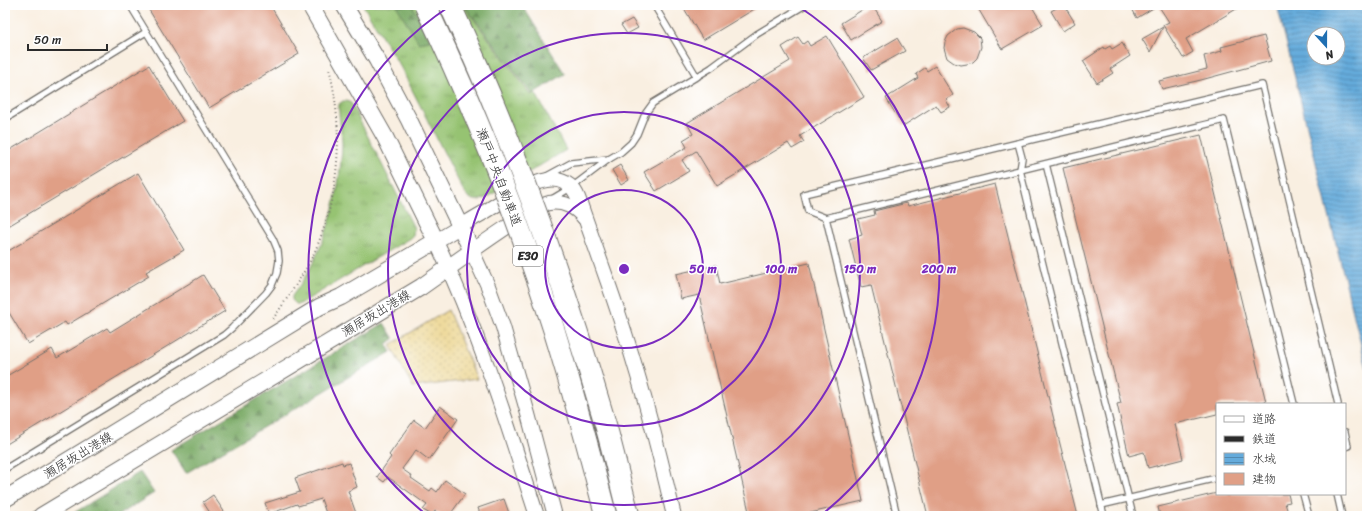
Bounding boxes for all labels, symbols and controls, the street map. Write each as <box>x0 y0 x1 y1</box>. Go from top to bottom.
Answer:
scale bar <box>28 26 107 52</box>
north arrow <box>1306 26 1346 66</box>
text: 50 m <box>34 29 61 51</box>
text: N <box>1322 44 1337 65</box>
street label: 瀬戸中央自動車道 <box>470 124 528 230</box>
road number: E30 <box>513 246 543 266</box>
text: 50 m <box>689 258 717 280</box>
text: 100 m <box>765 258 798 280</box>
text: 150 m <box>844 258 877 280</box>
text: 200 m <box>921 258 957 280</box>
centre of rings <box>617 262 631 276</box>
street label: 瀬居坂出港線 <box>337 283 416 343</box>
legend <box>1216 403 1346 495</box>
text: 道路 <box>1252 408 1276 430</box>
street label: 瀬居坂出港線 <box>39 425 118 485</box>
text: 鉄道 <box>1252 428 1276 450</box>
text: 水域 <box>1252 448 1276 470</box>
text: 建物 <box>1252 468 1276 490</box>

